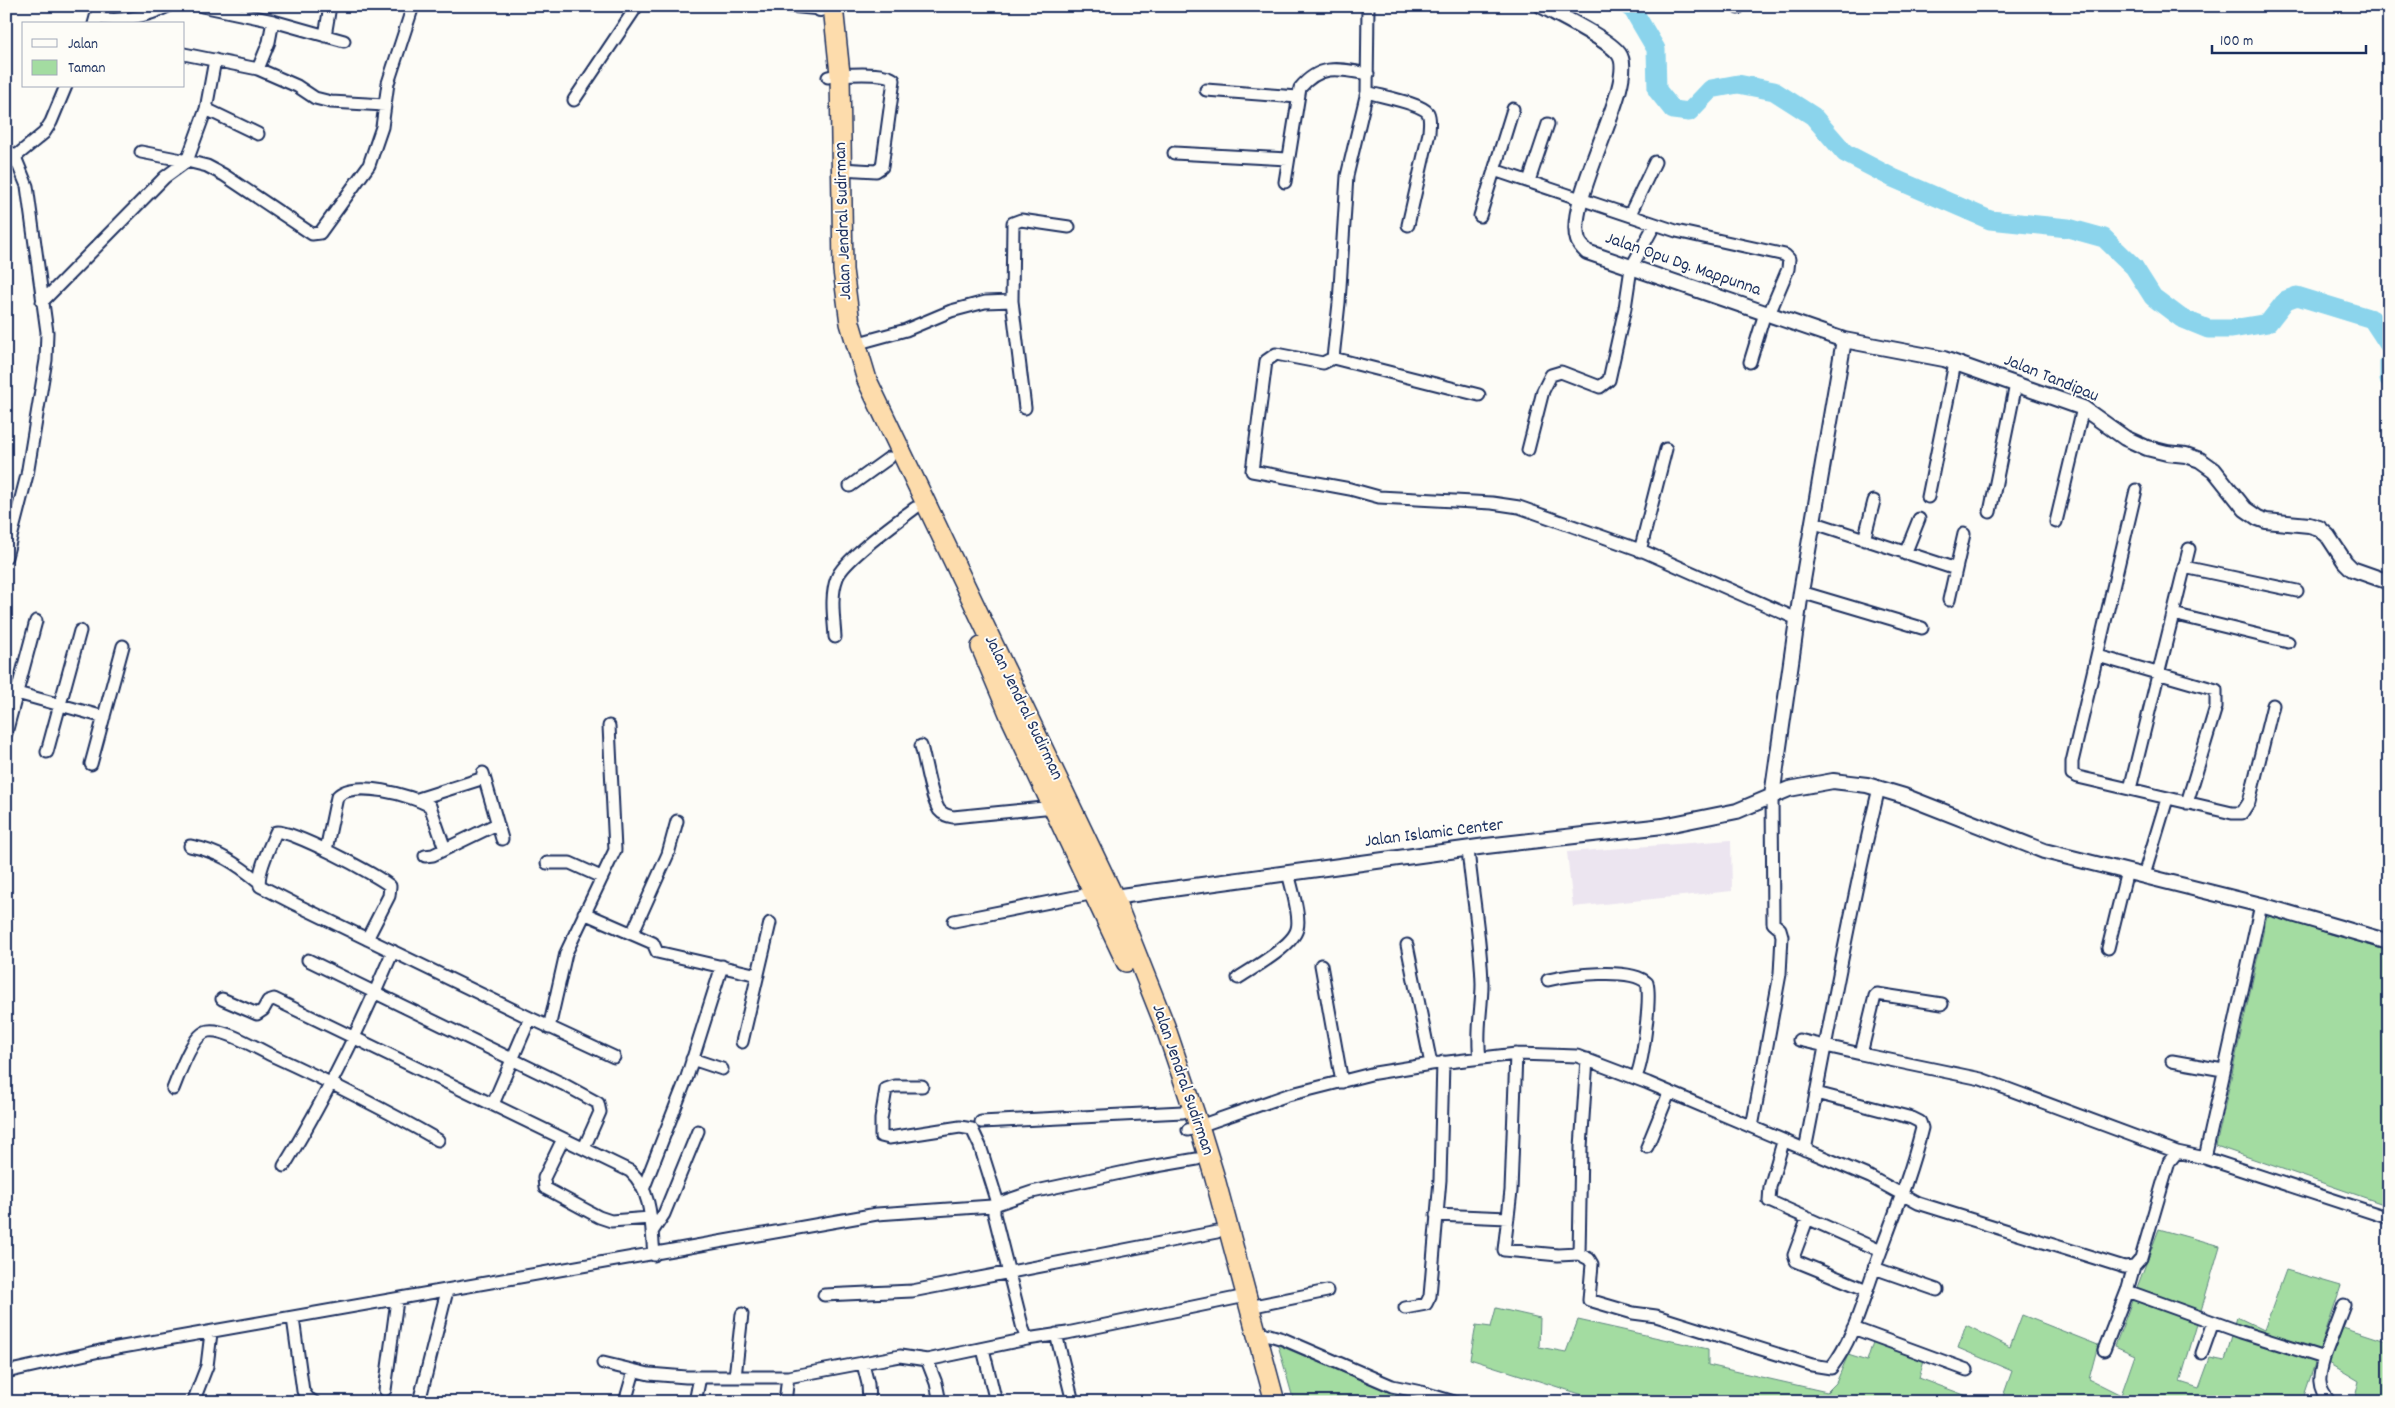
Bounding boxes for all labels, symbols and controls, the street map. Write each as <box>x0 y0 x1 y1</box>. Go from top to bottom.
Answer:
legend <box>22 22 185 88</box>
scale bar <box>2212 22 2366 54</box>
text: 100 m <box>2220 31 2253 53</box>
text: Jalan <box>68 34 98 56</box>
text: Taman <box>68 58 105 80</box>
street label: Jalan Jendral Sudirman <box>829 142 859 300</box>
street label: Jalan Opu Dg. Mappunna <box>1602 227 1765 304</box>
street label: Jalan Tandipau <box>2000 349 2102 409</box>
street label: Jalan Jendral Sudirman <box>977 631 1069 785</box>
street label: Jalan Islamic Center <box>1363 813 1505 855</box>
street label: Jalan Jendral Sudirman <box>1144 1001 1220 1159</box>

